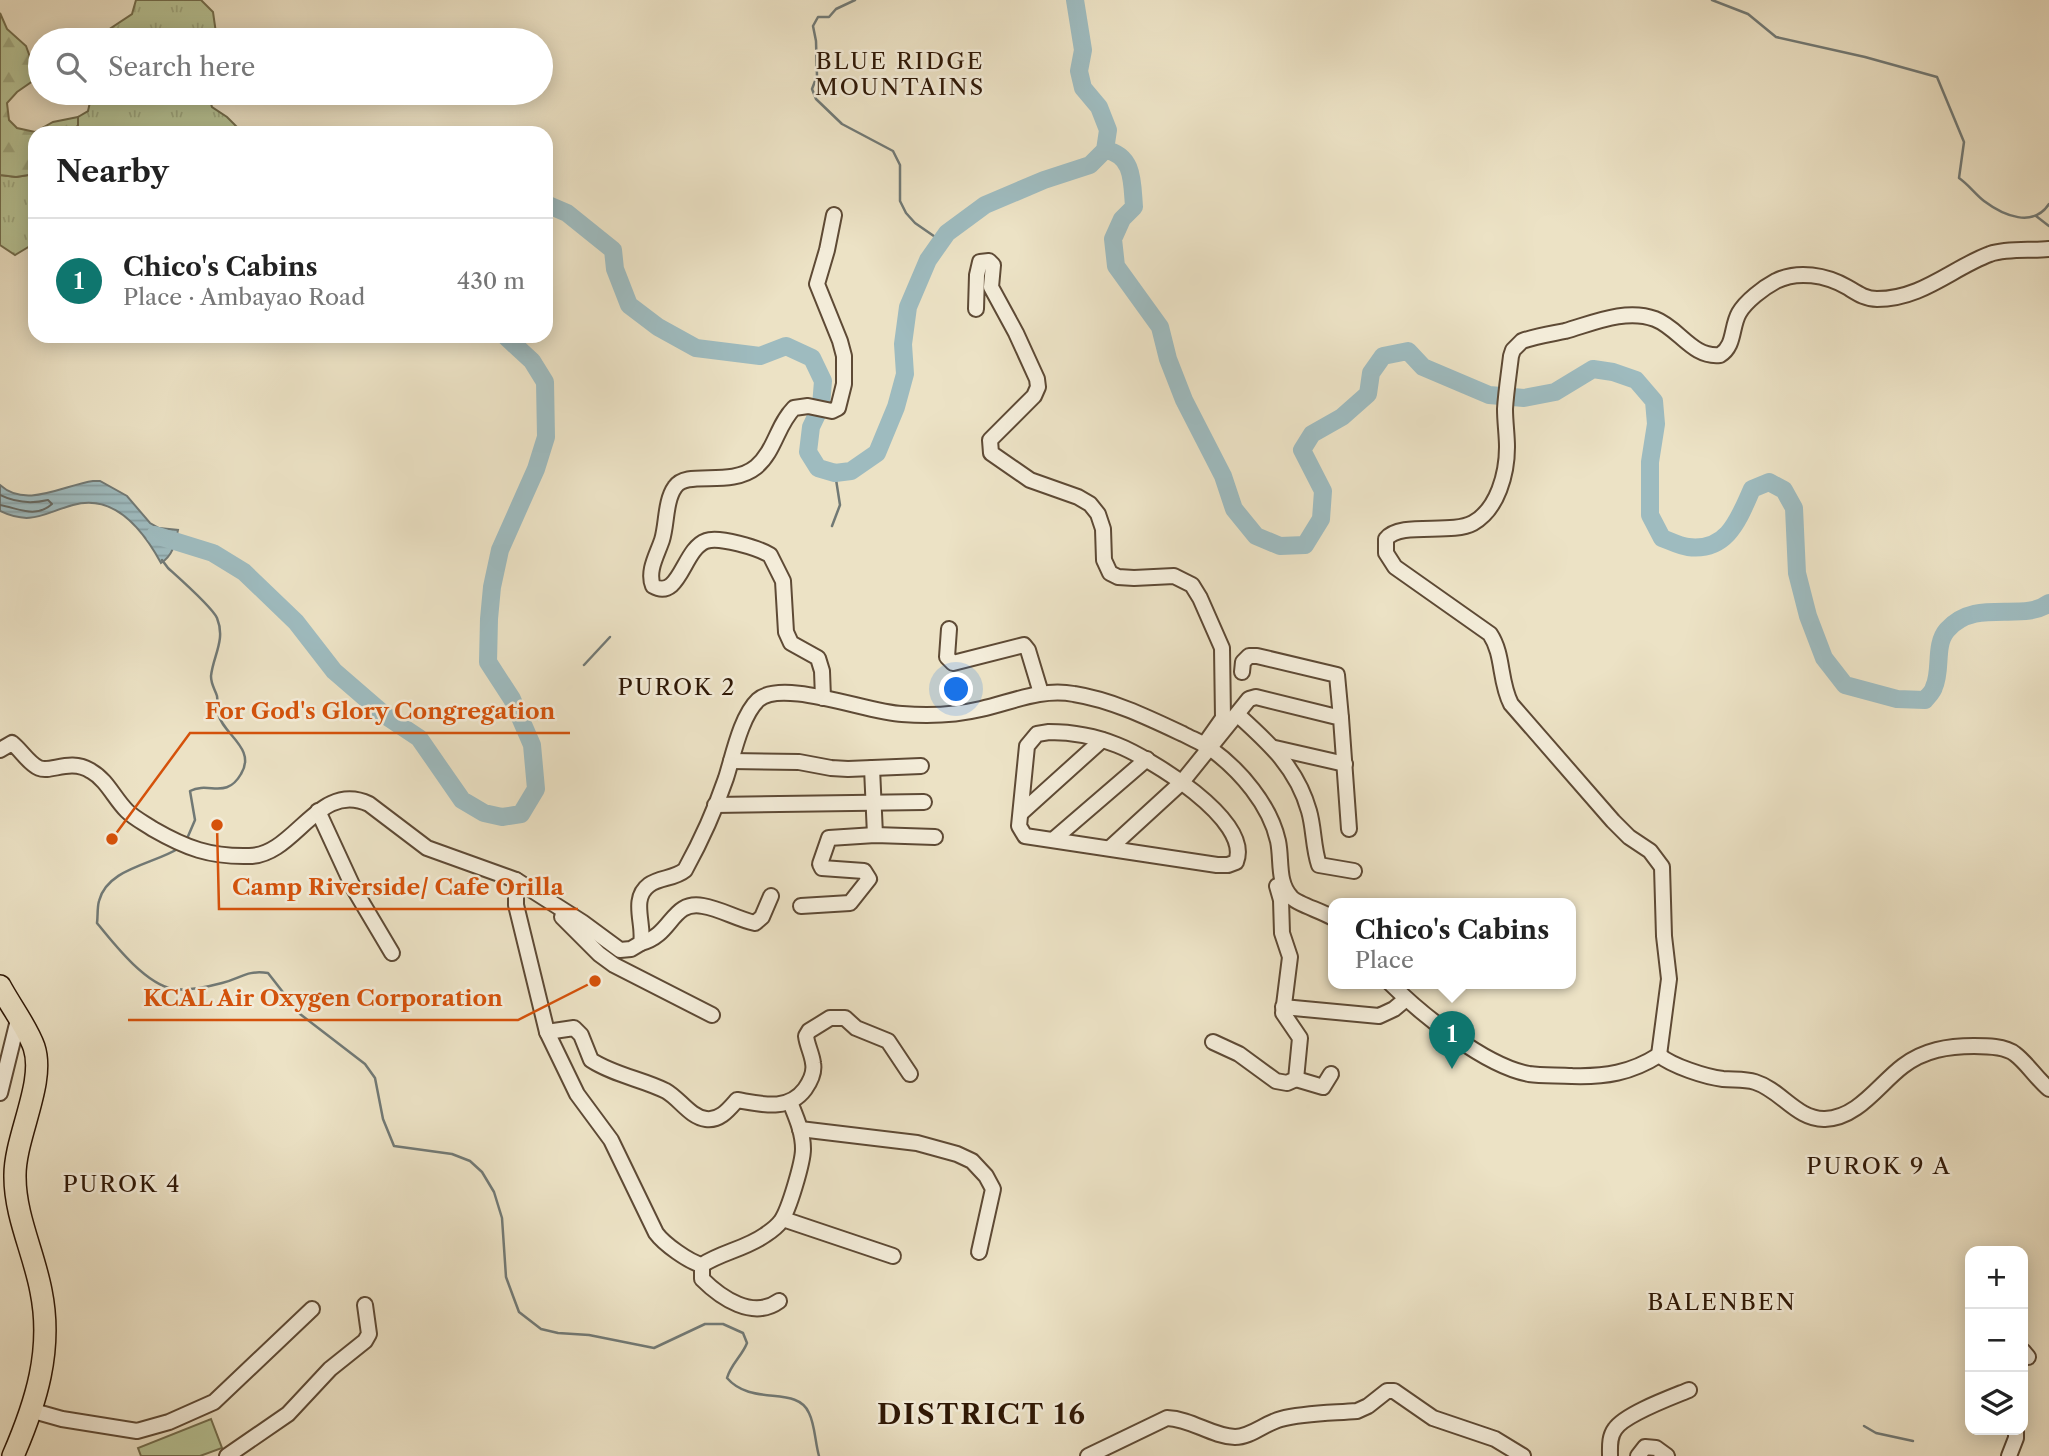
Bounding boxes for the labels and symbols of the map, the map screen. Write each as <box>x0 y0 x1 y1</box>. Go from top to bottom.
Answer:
district label: BLUE RIDGE MOUNTAINS <box>815 47 985 101</box>
your location <box>939 672 973 706</box>
district label: PUROK 2 <box>617 673 737 701</box>
callout: For God's Glory Congregation <box>190 689 570 733</box>
text: For God's Glory Congregation <box>205 697 556 725</box>
callout: Camp Riverside/ Cafe Orilla <box>219 865 578 909</box>
text: Camp Riverside/ Cafe Orilla <box>232 873 565 901</box>
callout: KCAL Air Oxygen Corporation <box>128 976 518 1020</box>
text: KCAL Air Oxygen Corporation <box>143 984 503 1012</box>
pin: 1 <box>1429 1011 1475 1069</box>
district label: PUROK 9 A <box>1806 1152 1952 1180</box>
district label: PUROK 4 <box>62 1170 182 1198</box>
district label: BALENBEN <box>1647 1288 1797 1316</box>
district label: DISTRICT 16 <box>877 1397 1087 1431</box>

